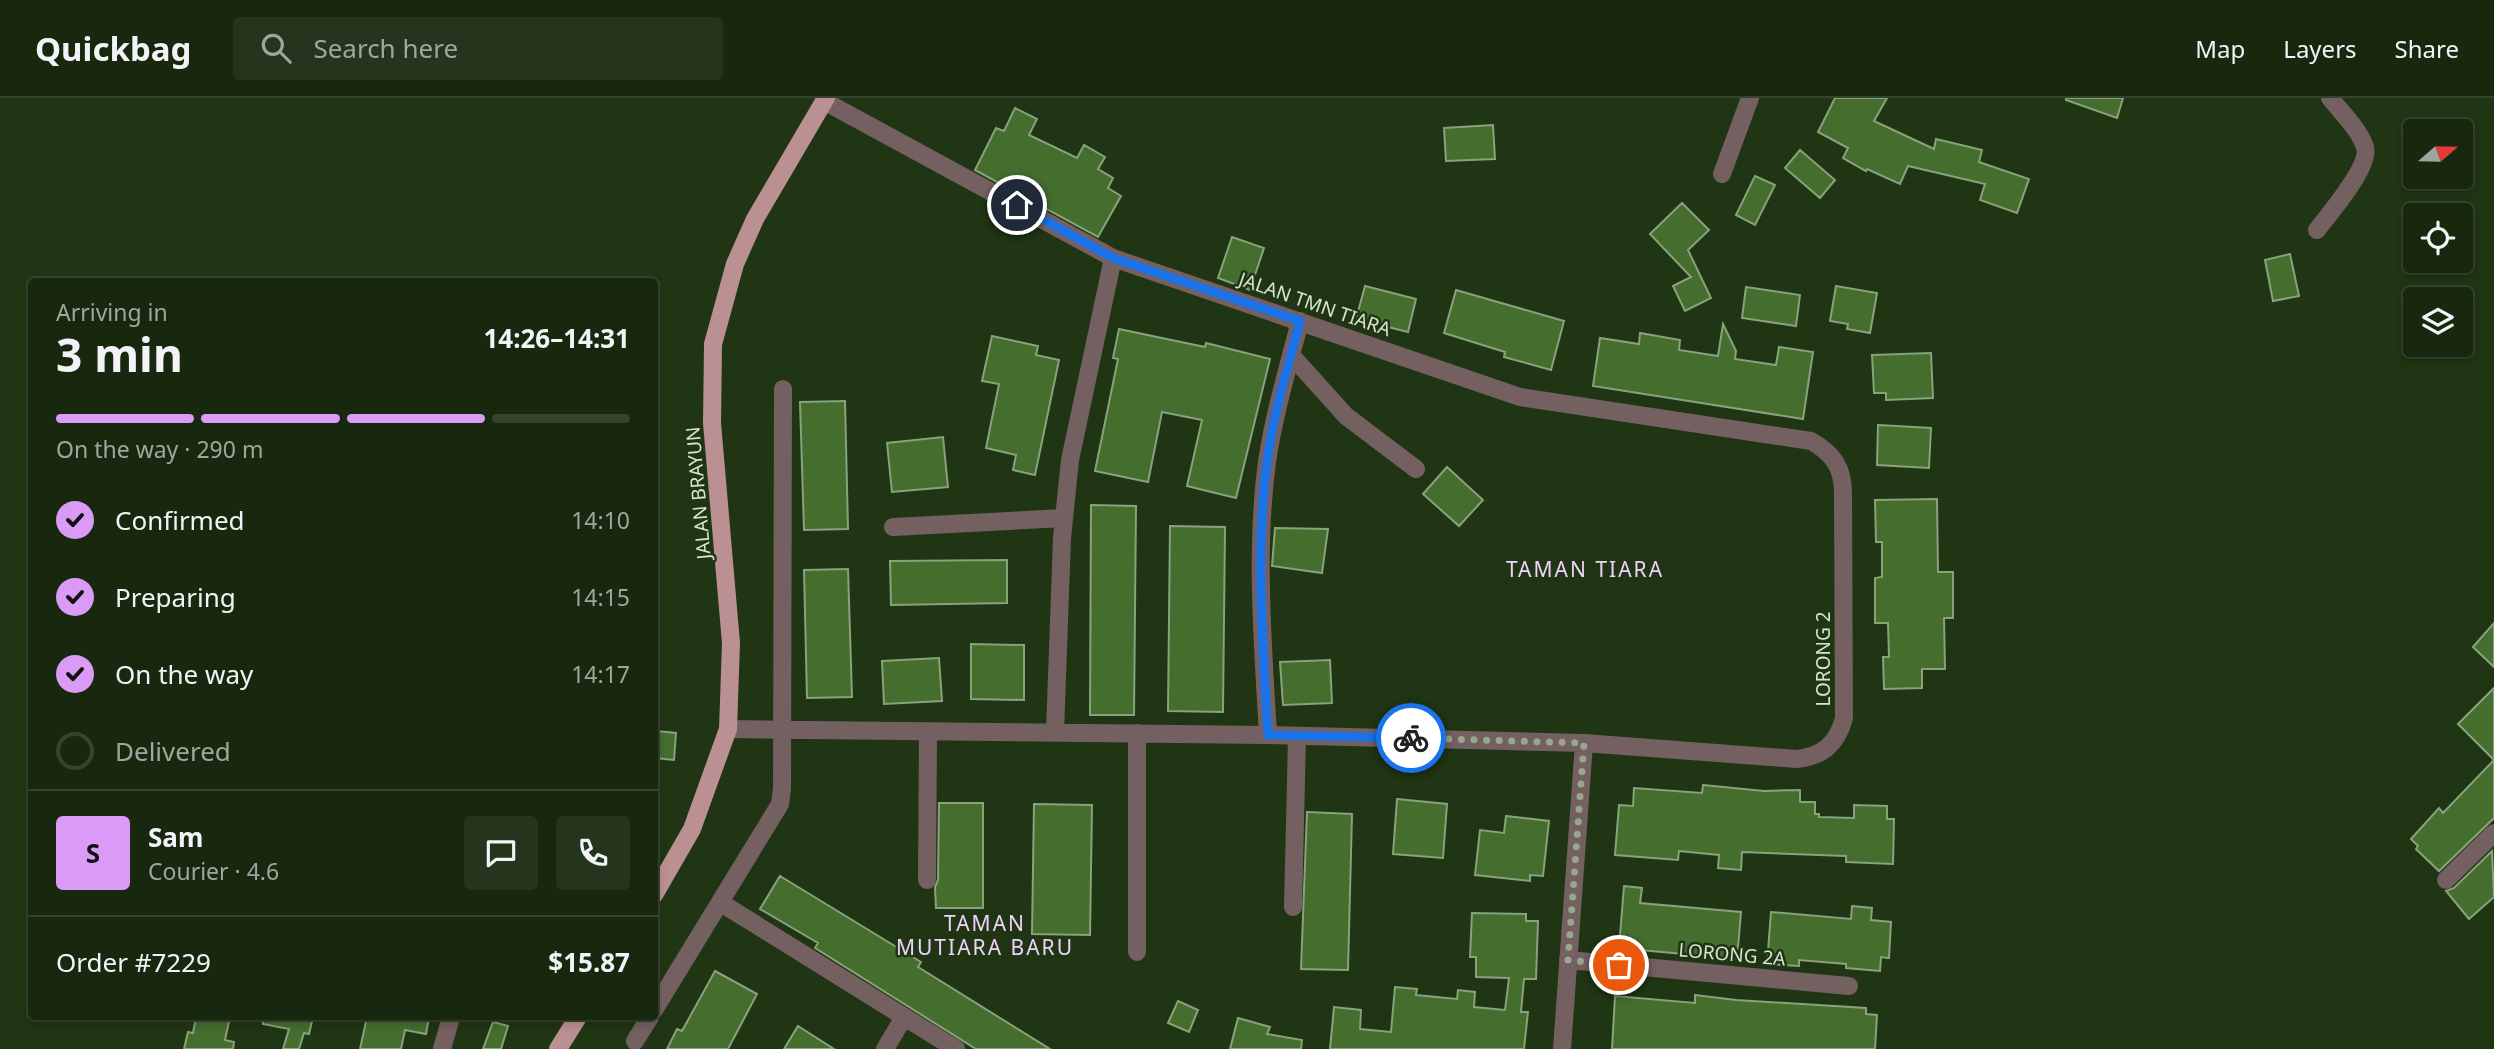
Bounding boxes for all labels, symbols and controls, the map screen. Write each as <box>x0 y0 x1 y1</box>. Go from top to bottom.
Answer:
search box <box>233 17 723 80</box>
text: Quickbag <box>35 26 191 71</box>
icon: search <box>257 29 295 67</box>
text: Search here <box>313 30 458 66</box>
text: Map <box>2195 32 2245 65</box>
text: Layers <box>2283 32 2357 65</box>
text: Share <box>2395 32 2459 65</box>
north arrow <box>2403 119 2473 189</box>
map controls <box>2403 119 2473 357</box>
pin <box>987 175 1047 235</box>
icon: home <box>998 186 1036 224</box>
button: locate <box>2403 203 2473 273</box>
street label: JALAN TMN TIARA <box>1234 265 1395 342</box>
button: layers <box>2403 287 2473 357</box>
text: Arriving in <box>56 296 168 328</box>
text: 14:26–14:31 <box>483 320 630 356</box>
text: 3 min <box>56 323 183 385</box>
street label: JALAN BRAYUN <box>679 426 717 562</box>
text: On the way · 290 m <box>56 433 263 465</box>
icon: check <box>56 501 94 539</box>
text: Confirmed <box>115 502 245 538</box>
text: 14:10 <box>571 504 630 536</box>
district label: TAMAN TIARA <box>1506 555 1664 583</box>
icon: check <box>56 578 94 616</box>
text: Preparing <box>115 579 236 615</box>
text: 14:15 <box>571 581 630 613</box>
street label: LORONG 2 <box>1810 611 1836 707</box>
icon: check <box>56 655 94 693</box>
text: On the way <box>115 656 253 692</box>
text: 14:17 <box>571 658 630 690</box>
courier <box>1376 703 1446 773</box>
icon: bike <box>1392 719 1430 757</box>
text: Delivered <box>115 733 231 769</box>
button: chat <box>464 816 538 890</box>
button: phone <box>556 816 630 890</box>
text: Sam <box>148 819 203 855</box>
text: S <box>86 835 100 871</box>
text: Courier · 4.6 <box>148 855 279 887</box>
district label: TAMAN MUTIARA BARU <box>896 909 1074 961</box>
pin <box>1589 935 1649 995</box>
street label: LORONG 2A <box>1677 936 1787 972</box>
text: Order #7229 <box>56 944 211 980</box>
text: $15.87 <box>548 944 630 980</box>
icon: bag <box>1600 946 1638 984</box>

